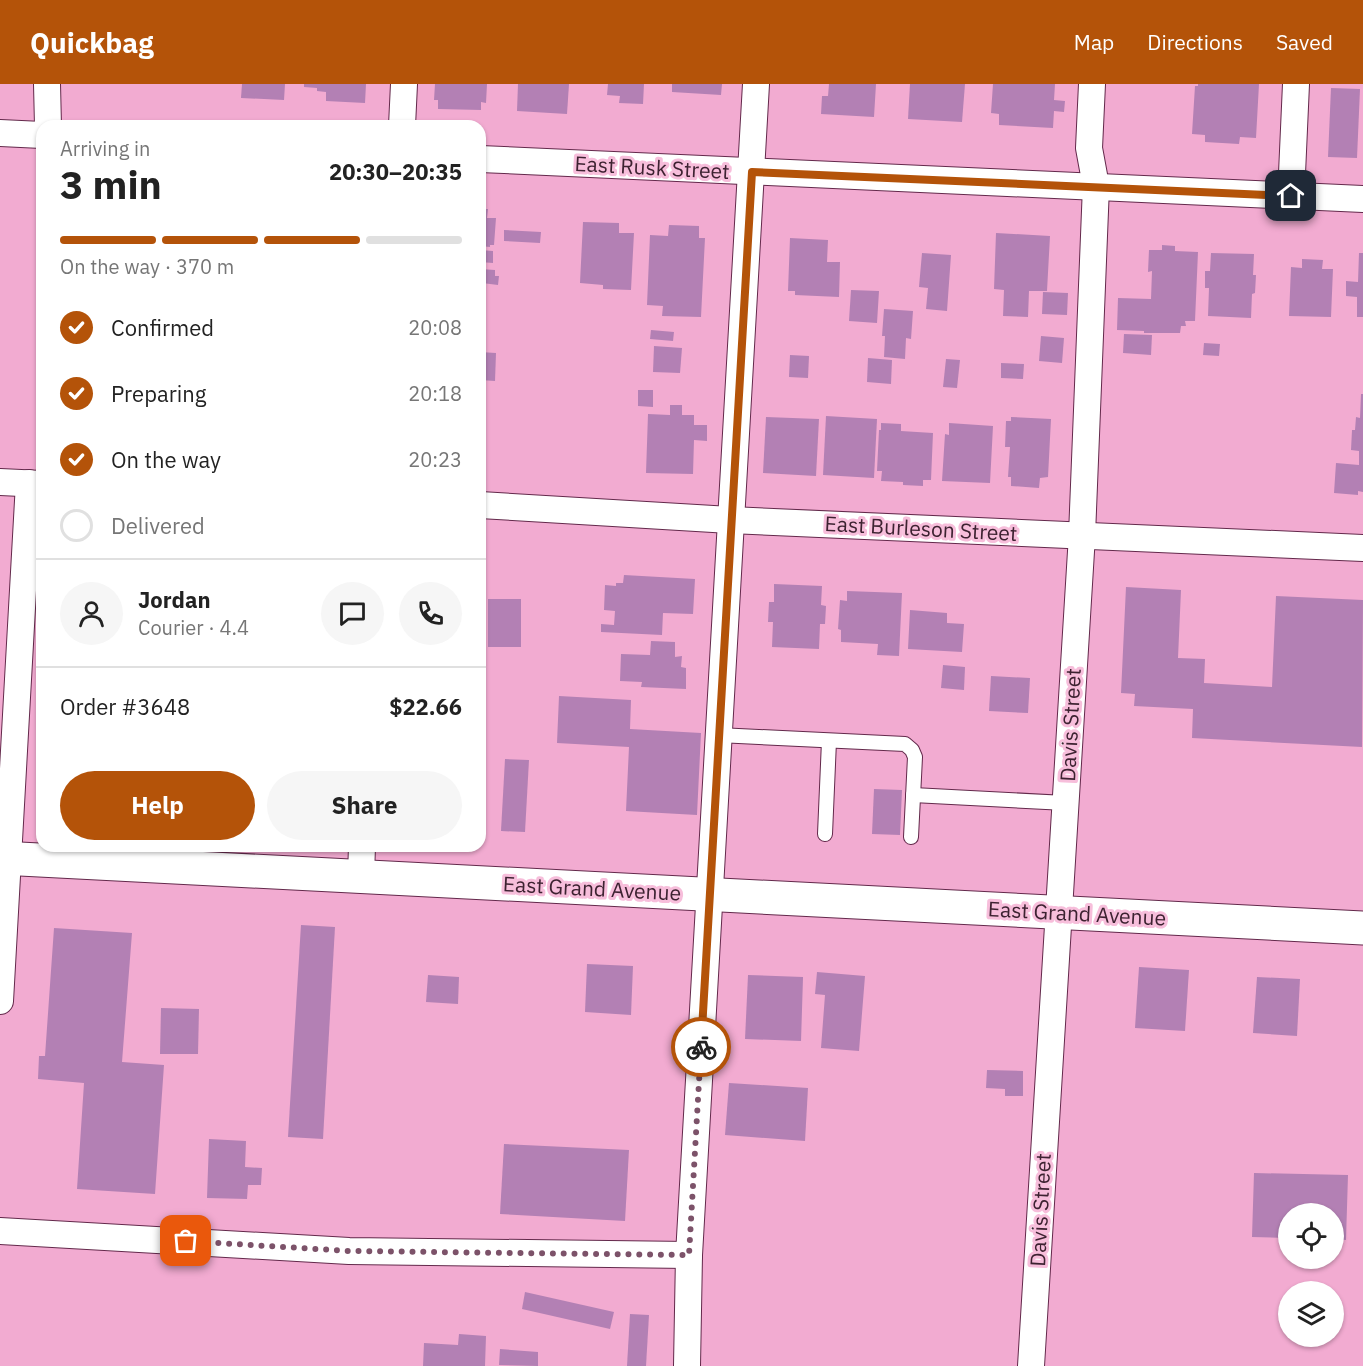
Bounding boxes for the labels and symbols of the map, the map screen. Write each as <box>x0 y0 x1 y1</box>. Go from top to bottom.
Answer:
street label: East Rusk Street <box>574 149 730 185</box>
pin <box>1265 170 1316 221</box>
street label: East Burleson Street <box>824 509 1018 547</box>
street label: Davis Street <box>1053 668 1087 782</box>
street label: East Grand Avenue <box>502 869 682 907</box>
street label: East Grand Avenue <box>987 894 1167 932</box>
courier <box>671 1017 731 1077</box>
street label: Davis Street <box>1023 1153 1057 1267</box>
pin <box>160 1215 211 1266</box>

